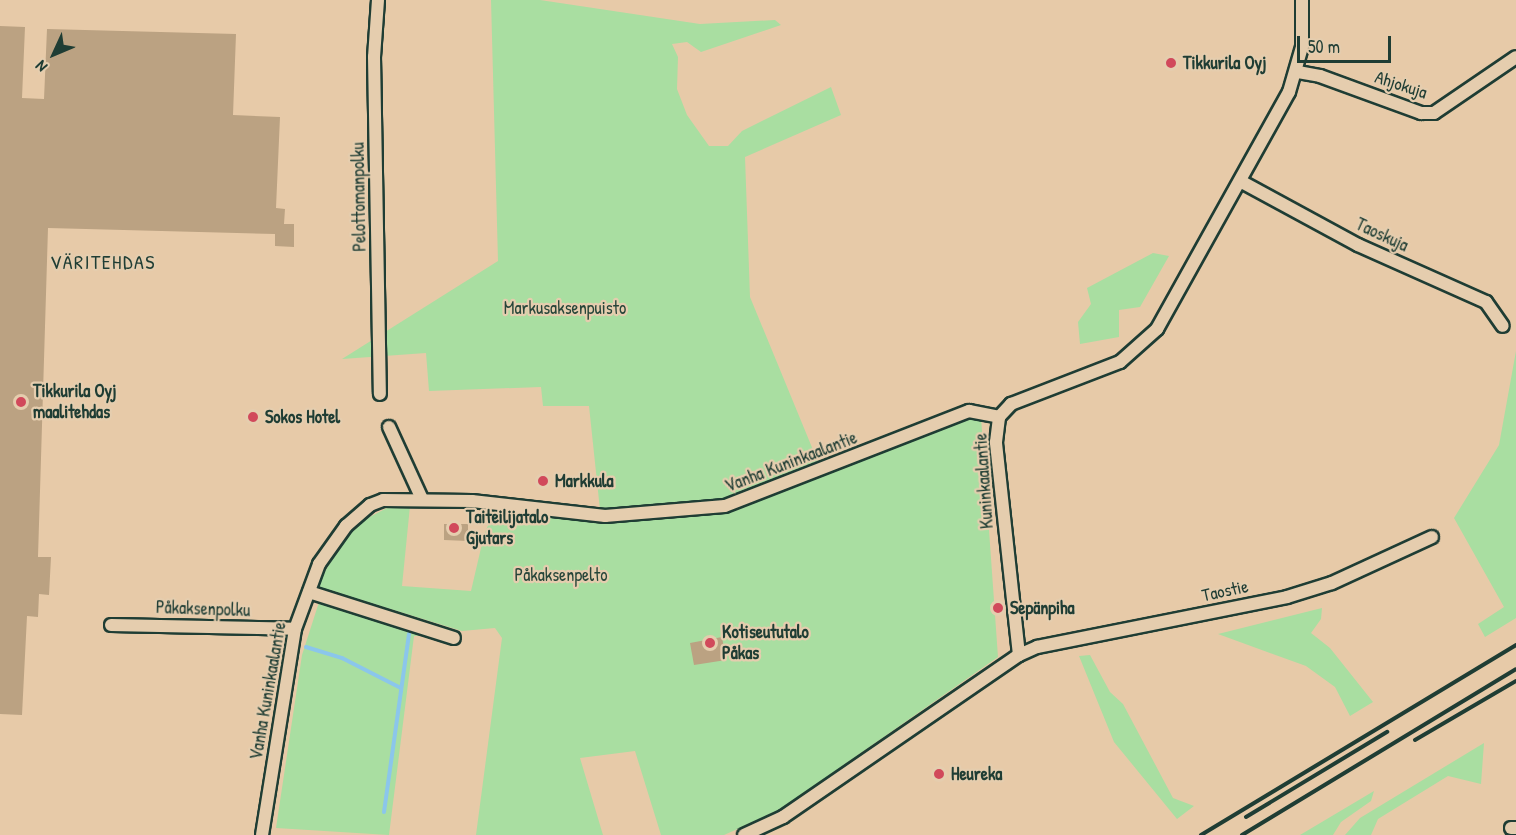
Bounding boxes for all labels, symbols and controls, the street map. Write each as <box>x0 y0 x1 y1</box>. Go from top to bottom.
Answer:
north arrow <box>24 24 84 84</box>
scale bar <box>1300 24 1394 62</box>
text: 50 m <box>1308 34 1340 59</box>
place label: Tikkurila Oyj <box>1183 52 1266 74</box>
text: N <box>30 56 52 77</box>
marker: Tikkurila Oyj <box>1164 56 1178 70</box>
street label: Ahjokuja <box>1372 66 1430 104</box>
street label: Pelottomanpolku <box>347 142 371 252</box>
street label: Taoskuja <box>1352 213 1412 257</box>
district label: VÄRITEHDAS <box>50 249 156 273</box>
park label: Markusaksenpuisto <box>504 297 626 319</box>
place label: Tikkurila Oyj maalitehdas <box>33 381 116 424</box>
marker: Tikkurila Oyj maalitehdas <box>14 395 28 409</box>
place label: Sokos Hotel <box>265 406 340 428</box>
marker: Sokos Hotel <box>246 410 260 424</box>
street label: Vanha Kuninkaalantie <box>722 427 860 497</box>
street label: Kuninkaalantie <box>970 432 998 530</box>
place label: Markkula <box>555 470 614 492</box>
marker: Markkula <box>536 474 550 488</box>
place label: Taiteilijatalo Gjutars <box>466 507 548 550</box>
marker: Taiteilijatalo Gjutars <box>447 521 461 535</box>
park label: Påkaksenpelto <box>514 564 608 586</box>
street label: Taostie <box>1200 576 1250 606</box>
street label: Påkaksenpolku <box>155 597 251 621</box>
place label: Sepänpiha <box>1010 597 1075 619</box>
marker: Sepänpiha <box>991 601 1005 615</box>
street label: Vanha Kuninkaalantie <box>245 620 291 762</box>
place label: Kotiseututalo Påkas <box>722 622 809 664</box>
marker: Kotiseututalo Påkas <box>703 636 717 650</box>
place label: Heureka <box>951 763 1002 785</box>
marker: Heureka <box>932 767 946 781</box>

